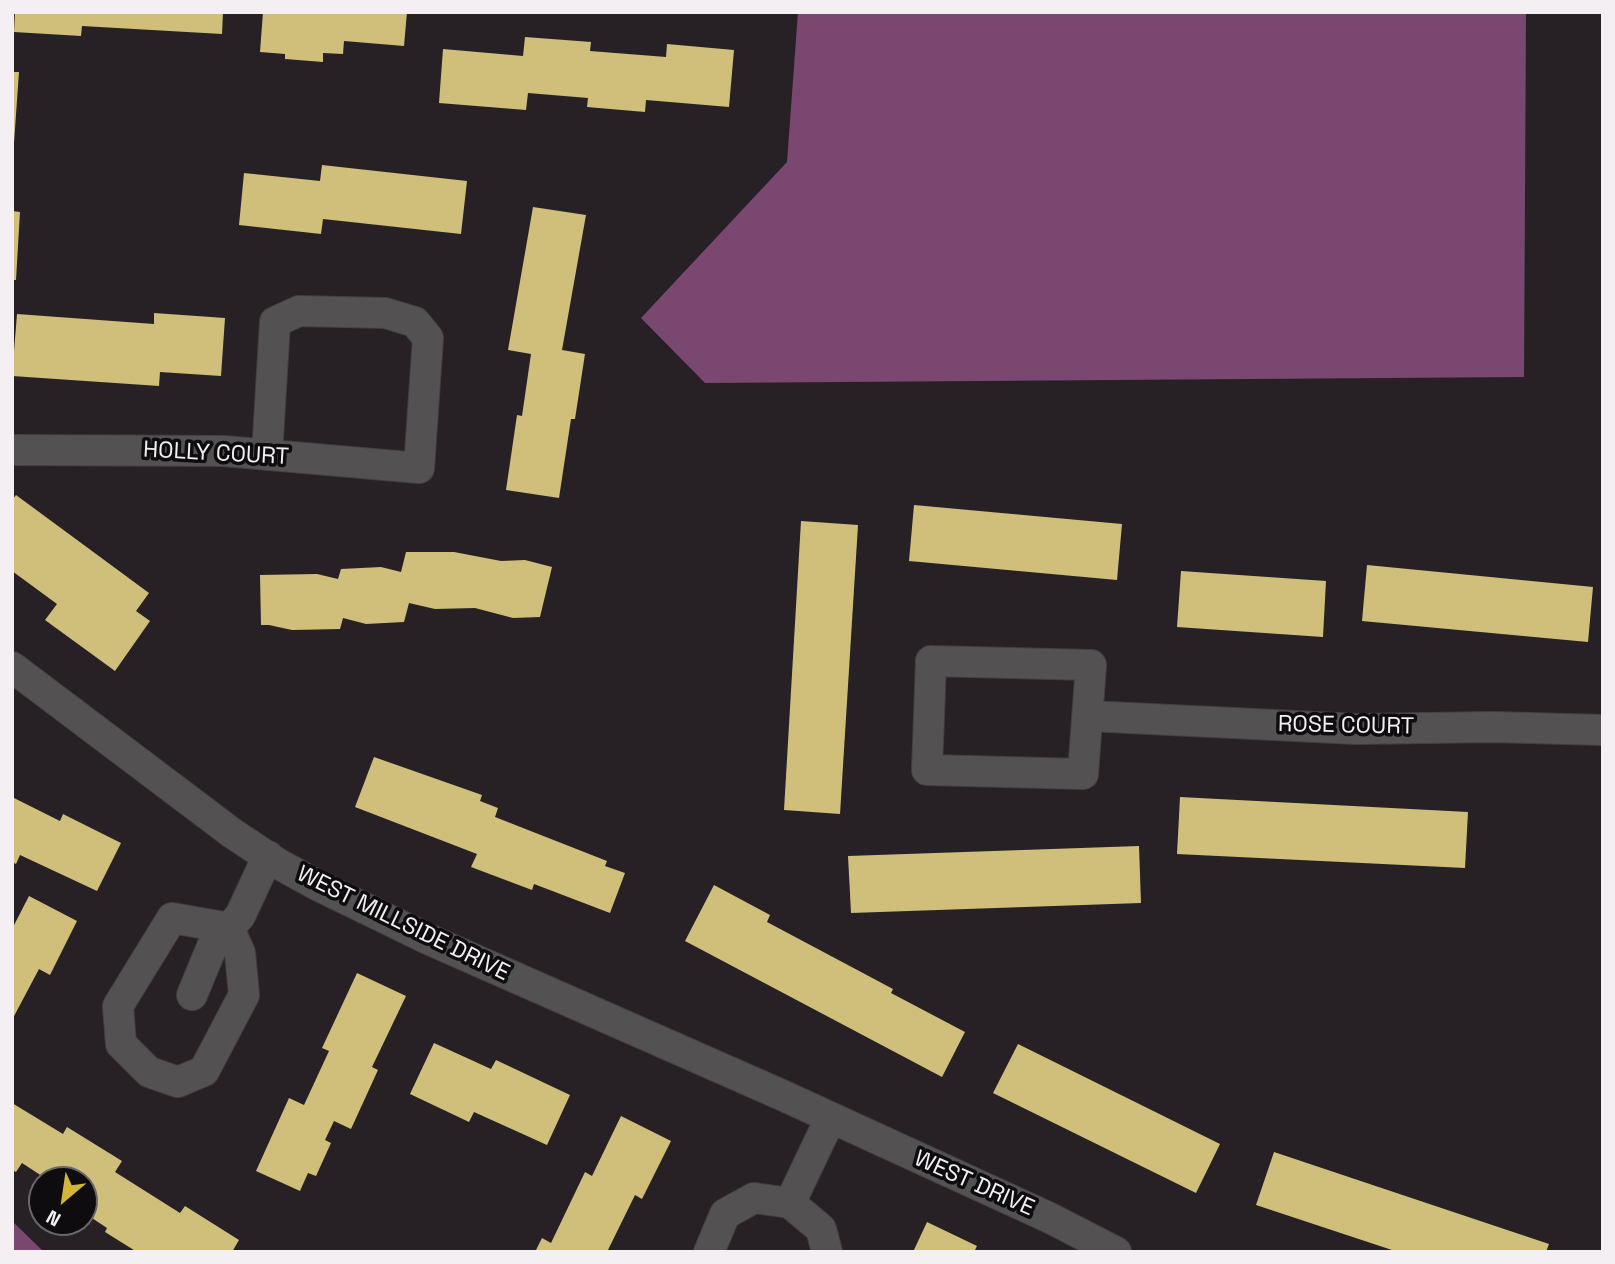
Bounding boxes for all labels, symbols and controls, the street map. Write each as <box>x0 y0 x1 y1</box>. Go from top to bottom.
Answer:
street label: HOLLY COURT <box>142 436 290 472</box>
street label: ROSE COURT <box>1278 711 1414 741</box>
street label: WEST MILLSIDE DRIVE <box>292 861 514 987</box>
street label: WEST DRIVE <box>910 1145 1038 1223</box>
north arrow <box>28 1166 98 1236</box>
text: N <box>42 1204 65 1232</box>

